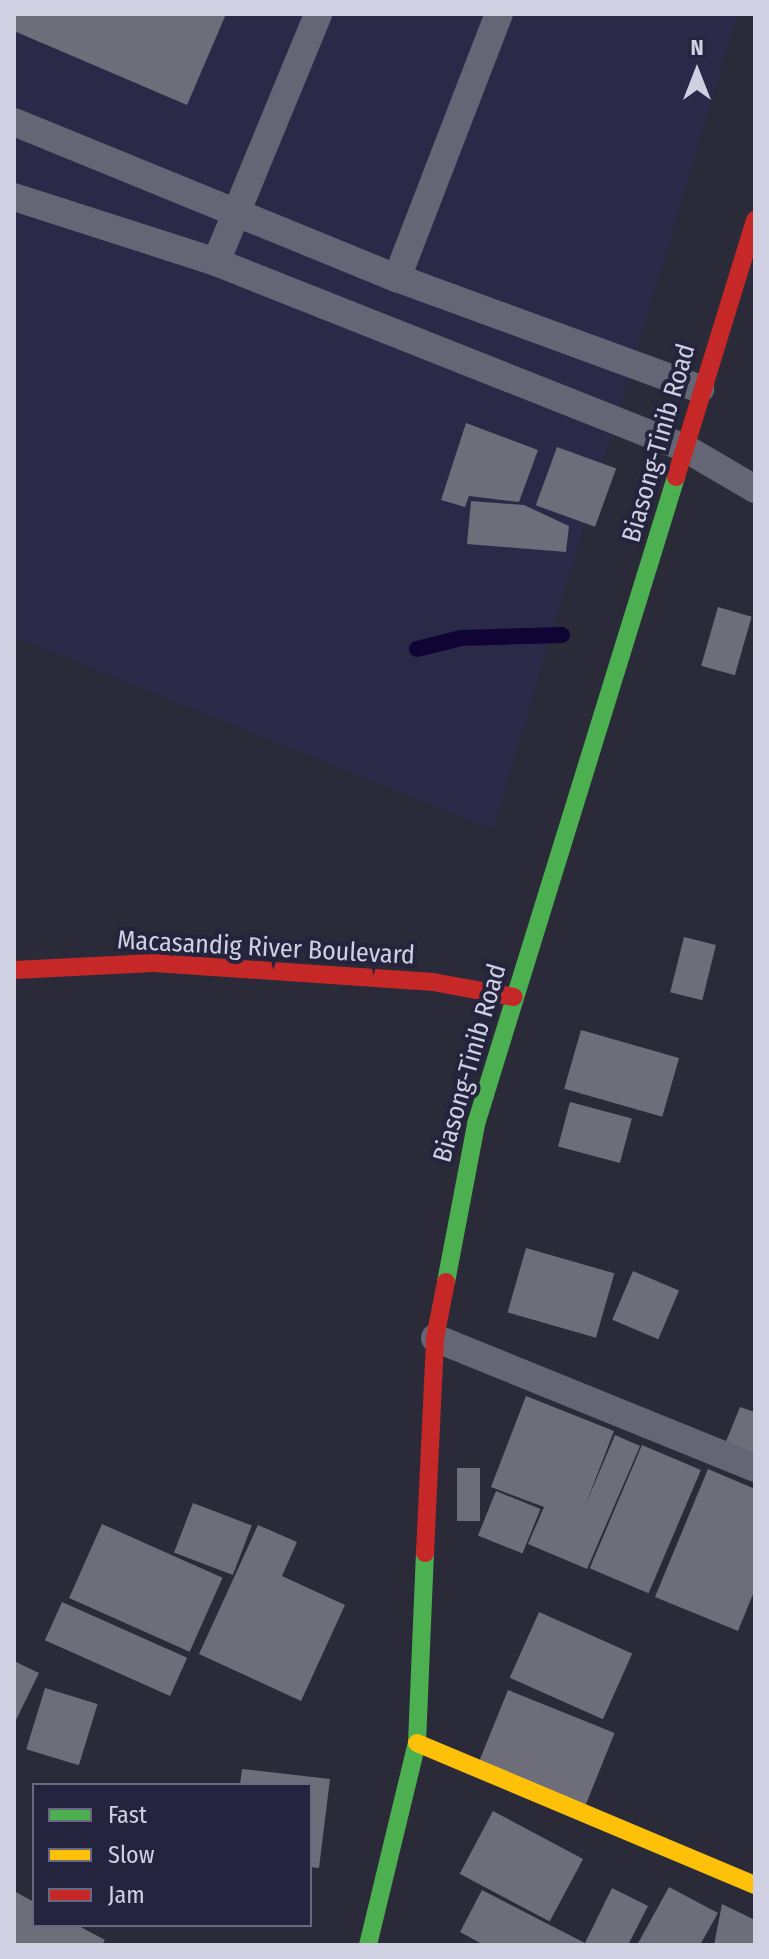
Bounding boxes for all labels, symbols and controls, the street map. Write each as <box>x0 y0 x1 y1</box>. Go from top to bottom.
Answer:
north arrow <box>657 32 737 112</box>
text: N <box>690 34 704 61</box>
street label: Biasong-Tinib Road <box>616 340 702 546</box>
street label: Macasandig River Boulevard <box>116 925 416 971</box>
street label: Biasong-Tinib Road <box>427 960 513 1166</box>
legend <box>32 1783 312 1927</box>
text: Fast <box>108 1801 147 1829</box>
text: Slow <box>108 1841 154 1869</box>
text: Jam <box>108 1881 145 1909</box>

